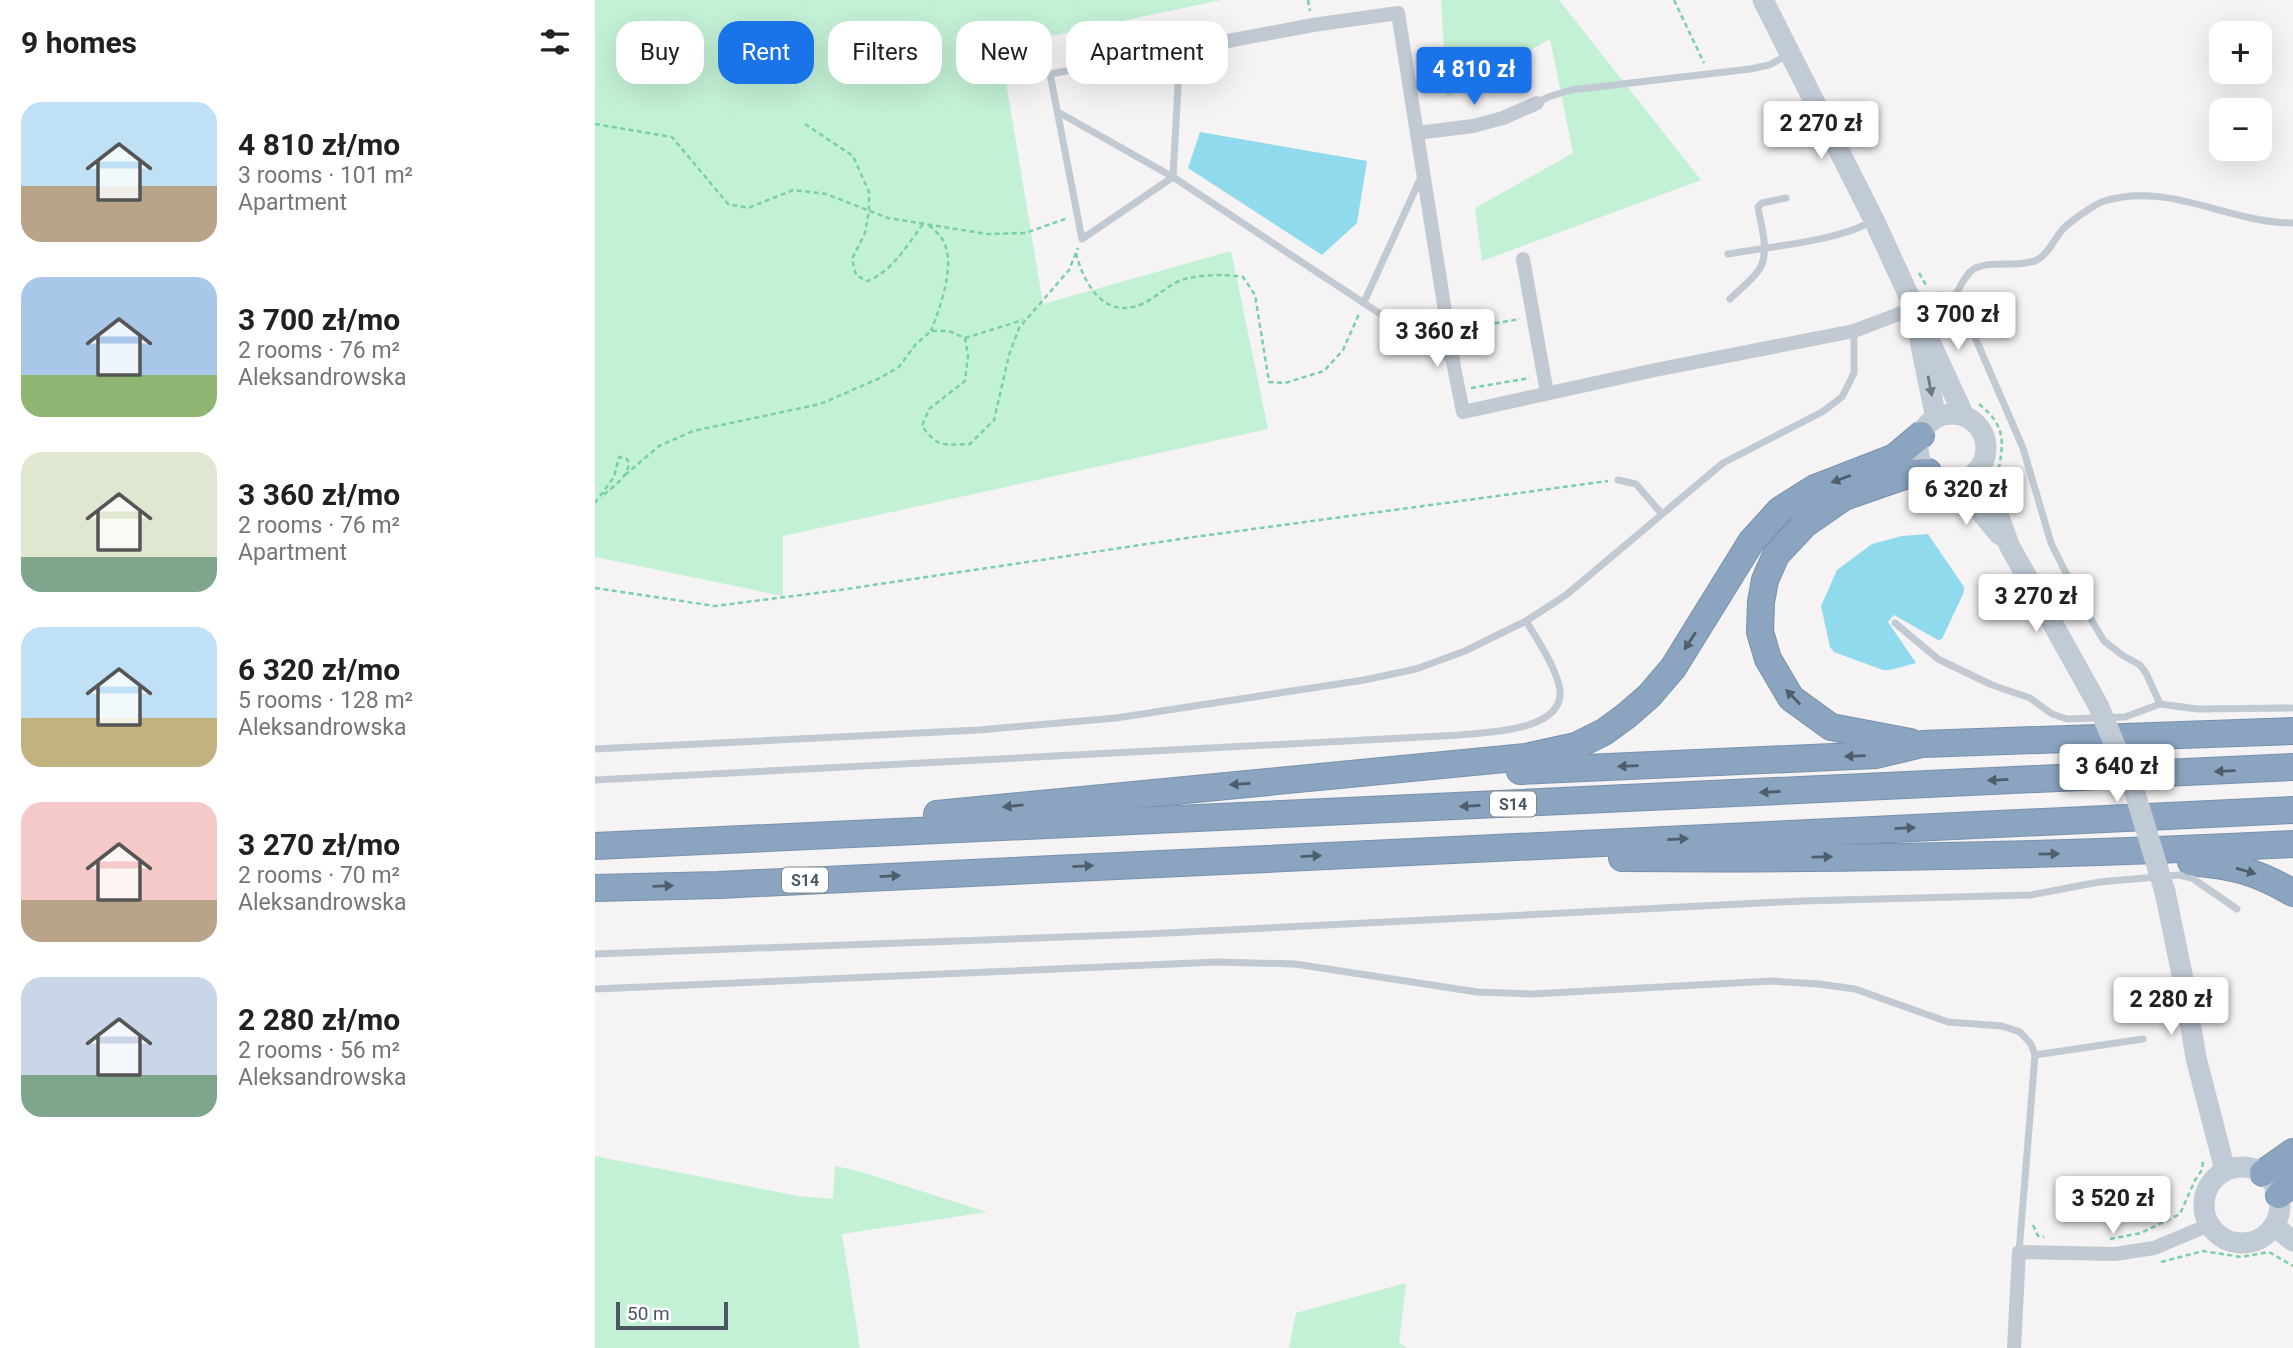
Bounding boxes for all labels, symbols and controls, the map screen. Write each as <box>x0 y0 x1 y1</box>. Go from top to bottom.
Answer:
chip: Buy <box>616 21 704 84</box>
chip: Rent <box>718 21 814 84</box>
chip: Filters <box>828 21 942 84</box>
chip: New <box>956 21 1052 84</box>
chip: Apartment <box>1066 21 1228 84</box>
map controls <box>2209 21 2272 161</box>
button: + <box>2209 21 2272 84</box>
icon: filters <box>536 23 574 61</box>
text: 9 homes <box>21 25 137 60</box>
pin: 4 810 zł <box>1402 48 1546 107</box>
text: 4 810 zł <box>1433 56 1515 83</box>
button: − <box>2209 98 2272 161</box>
pin: 2 270 zł <box>1749 102 1893 161</box>
text: 2 270 zł <box>1780 110 1862 137</box>
text: 4 810 zł/mo <box>238 127 400 162</box>
icon: home <box>77 130 161 214</box>
text: 3 rooms · 101 m² <box>238 162 413 189</box>
text: Apartment <box>238 189 347 216</box>
pin: 3 700 zł <box>1886 292 2030 352</box>
text: 3 700 zł <box>1917 301 1999 328</box>
text: 3 700 zł/mo <box>238 302 400 337</box>
icon: home <box>77 305 161 389</box>
pin: 3 360 zł <box>1365 310 1509 369</box>
text: 3 360 zł <box>1396 318 1478 345</box>
text: 2 rooms · 76 m² <box>238 337 400 364</box>
text: Aleksandrowska <box>238 364 407 391</box>
one-way arrow <box>1924 375 1935 397</box>
pin: 6 320 zł <box>1894 468 2038 527</box>
one-way arrow <box>1830 473 1851 484</box>
text: 6 320 zł <box>1925 476 2007 503</box>
text: 3 360 zł/mo <box>238 477 400 512</box>
icon: home <box>77 480 161 564</box>
text: 2 rooms · 76 m² <box>238 512 400 539</box>
text: Apartment <box>238 539 347 566</box>
pin: 3 270 zł <box>1964 574 2108 634</box>
text: 3 270 zł <box>1995 583 2077 610</box>
one-way arrow <box>1684 631 1697 651</box>
text: 6 320 zł/mo <box>238 652 400 687</box>
icon: home <box>77 655 161 739</box>
text: 5 rooms · 128 m² <box>238 687 413 714</box>
one-way arrow <box>1785 688 1802 705</box>
text: Aleksandrowska <box>238 714 407 741</box>
pin: 3 640 zł <box>2045 744 2189 804</box>
one-way arrow <box>1844 751 1866 762</box>
text: 3 640 zł <box>2076 753 2158 780</box>
one-way arrow <box>1617 761 1639 772</box>
one-way arrow <box>2214 765 2236 776</box>
one-way arrow <box>1986 775 2008 786</box>
one-way arrow <box>1228 779 1250 790</box>
one-way arrow <box>1759 786 1781 797</box>
road number: S14 <box>1490 792 1536 817</box>
one-way arrow <box>1458 800 1480 811</box>
one-way arrow <box>1002 801 1024 812</box>
one-way arrow <box>1895 822 1917 833</box>
text: 3 270 zł/mo <box>238 827 400 862</box>
icon: home <box>77 830 161 914</box>
one-way arrow <box>1667 833 1689 844</box>
one-way arrow <box>2039 848 2061 860</box>
one-way arrow <box>1300 851 1322 862</box>
one-way arrow <box>1811 851 1833 863</box>
one-way arrow <box>1073 861 1095 872</box>
text: 2 rooms · 70 m² <box>238 862 400 889</box>
one-way arrow <box>2236 866 2257 876</box>
road number: S14 <box>782 867 828 892</box>
one-way arrow <box>880 870 902 881</box>
one-way arrow <box>652 881 674 892</box>
text: Aleksandrowska <box>238 889 407 916</box>
pin: 2 280 zł <box>2099 978 2243 1037</box>
text: 2 280 zł <box>2130 986 2212 1013</box>
text: 2 280 zł/mo <box>238 1002 400 1037</box>
icon: home <box>77 1005 161 1089</box>
text: 2 rooms · 56 m² <box>238 1037 400 1064</box>
text: Aleksandrowska <box>238 1064 407 1091</box>
pin: 3 520 zł <box>2041 1176 2185 1236</box>
text: 3 520 zł <box>2072 1185 2154 1212</box>
scale bar <box>616 1299 728 1331</box>
text: 50 m <box>627 1302 670 1325</box>

